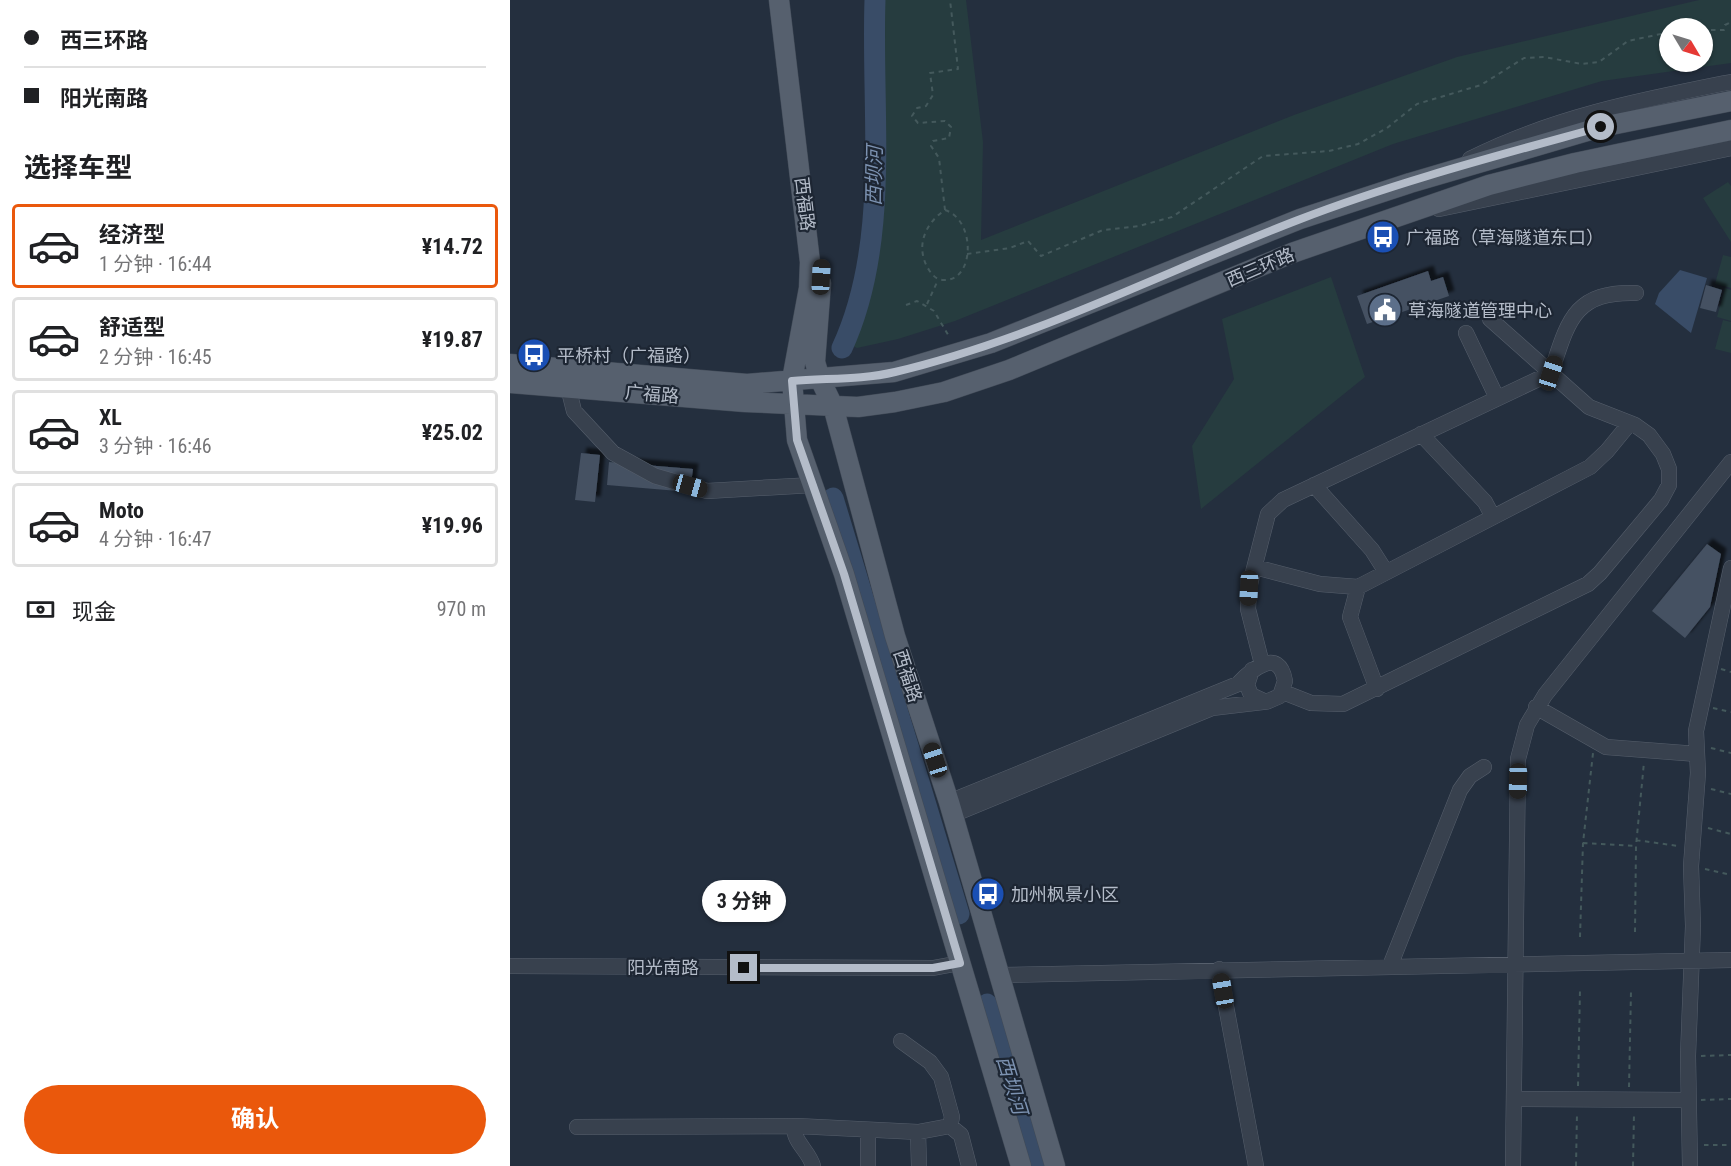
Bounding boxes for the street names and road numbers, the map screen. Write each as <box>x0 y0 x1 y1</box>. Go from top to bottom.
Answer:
street label: 西福路 <box>791 176 819 232</box>
street label: 西三环路 <box>1223 243 1297 291</box>
street label: 广福路 <box>624 381 680 407</box>
street label: 西福路 <box>890 647 926 705</box>
street label: 阳光南路 <box>627 957 699 978</box>

